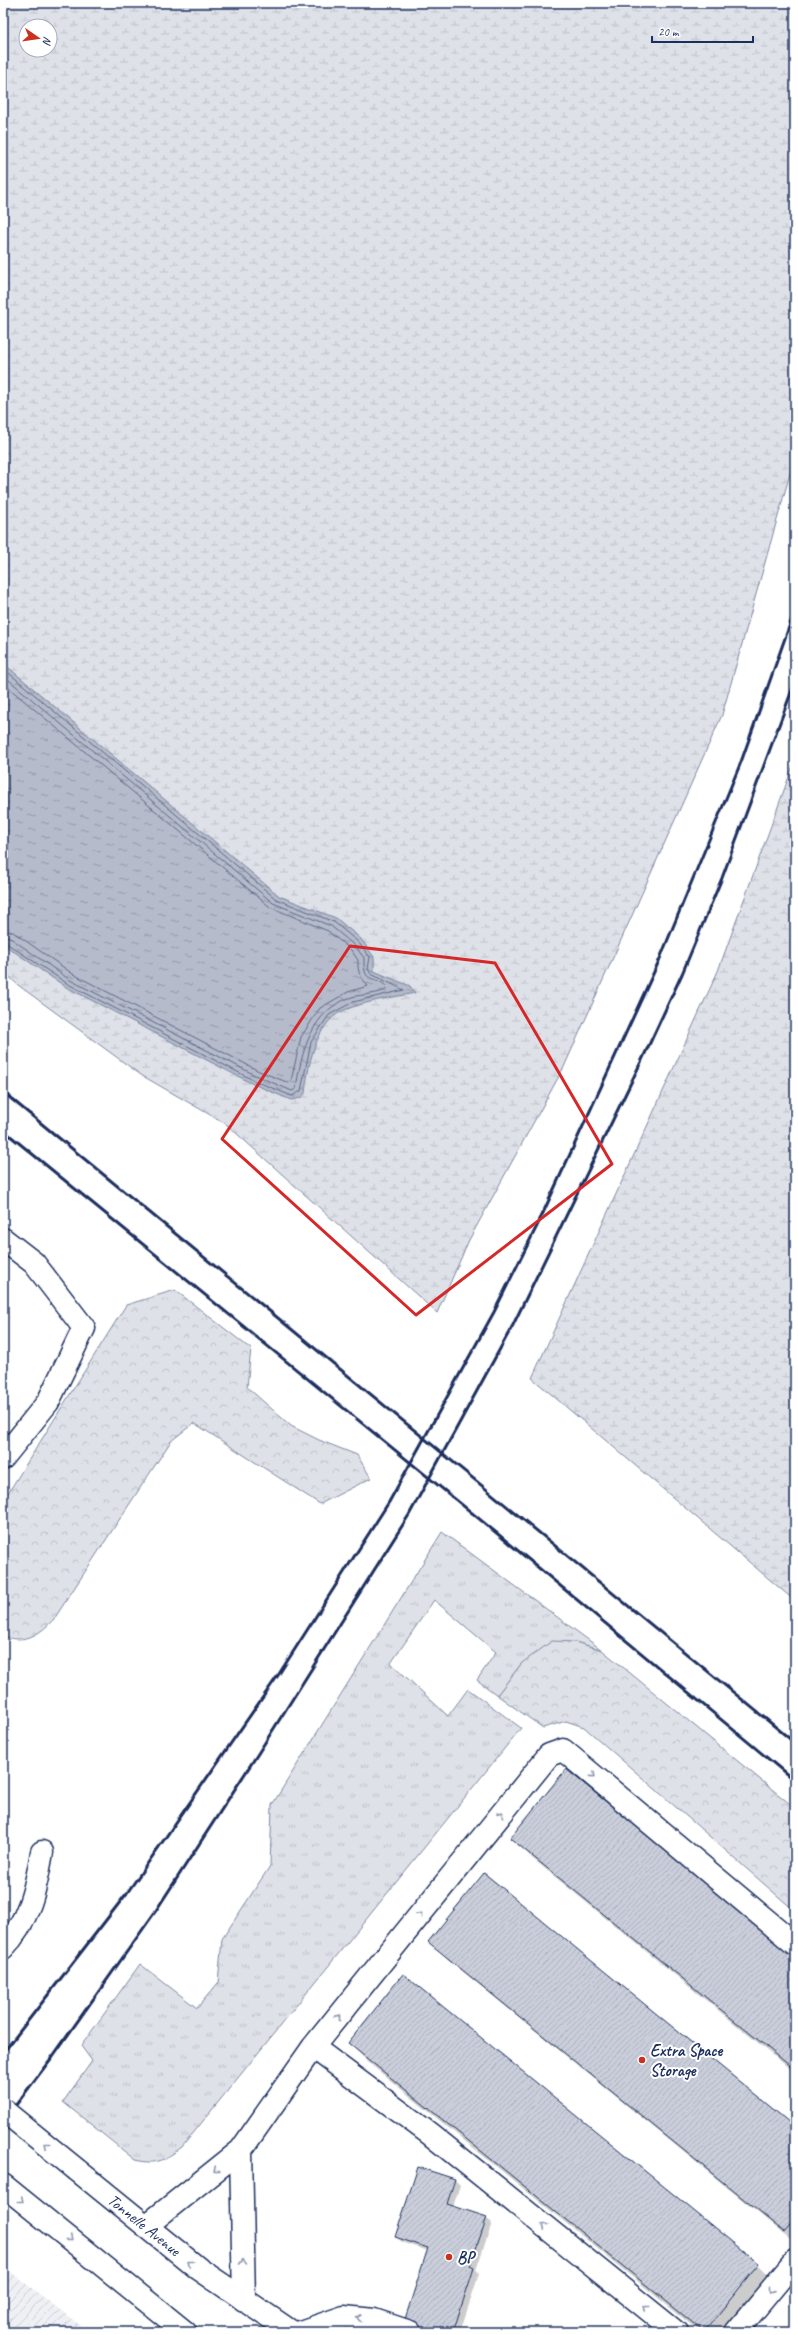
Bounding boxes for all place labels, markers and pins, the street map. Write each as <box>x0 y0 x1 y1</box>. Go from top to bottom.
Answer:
place label: Extra Space Storage <box>650 2040 723 2081</box>
marker: Extra Space Storage <box>637 2055 647 2065</box>
place label: BP <box>457 2247 477 2268</box>
marker: BP <box>444 2252 454 2262</box>

